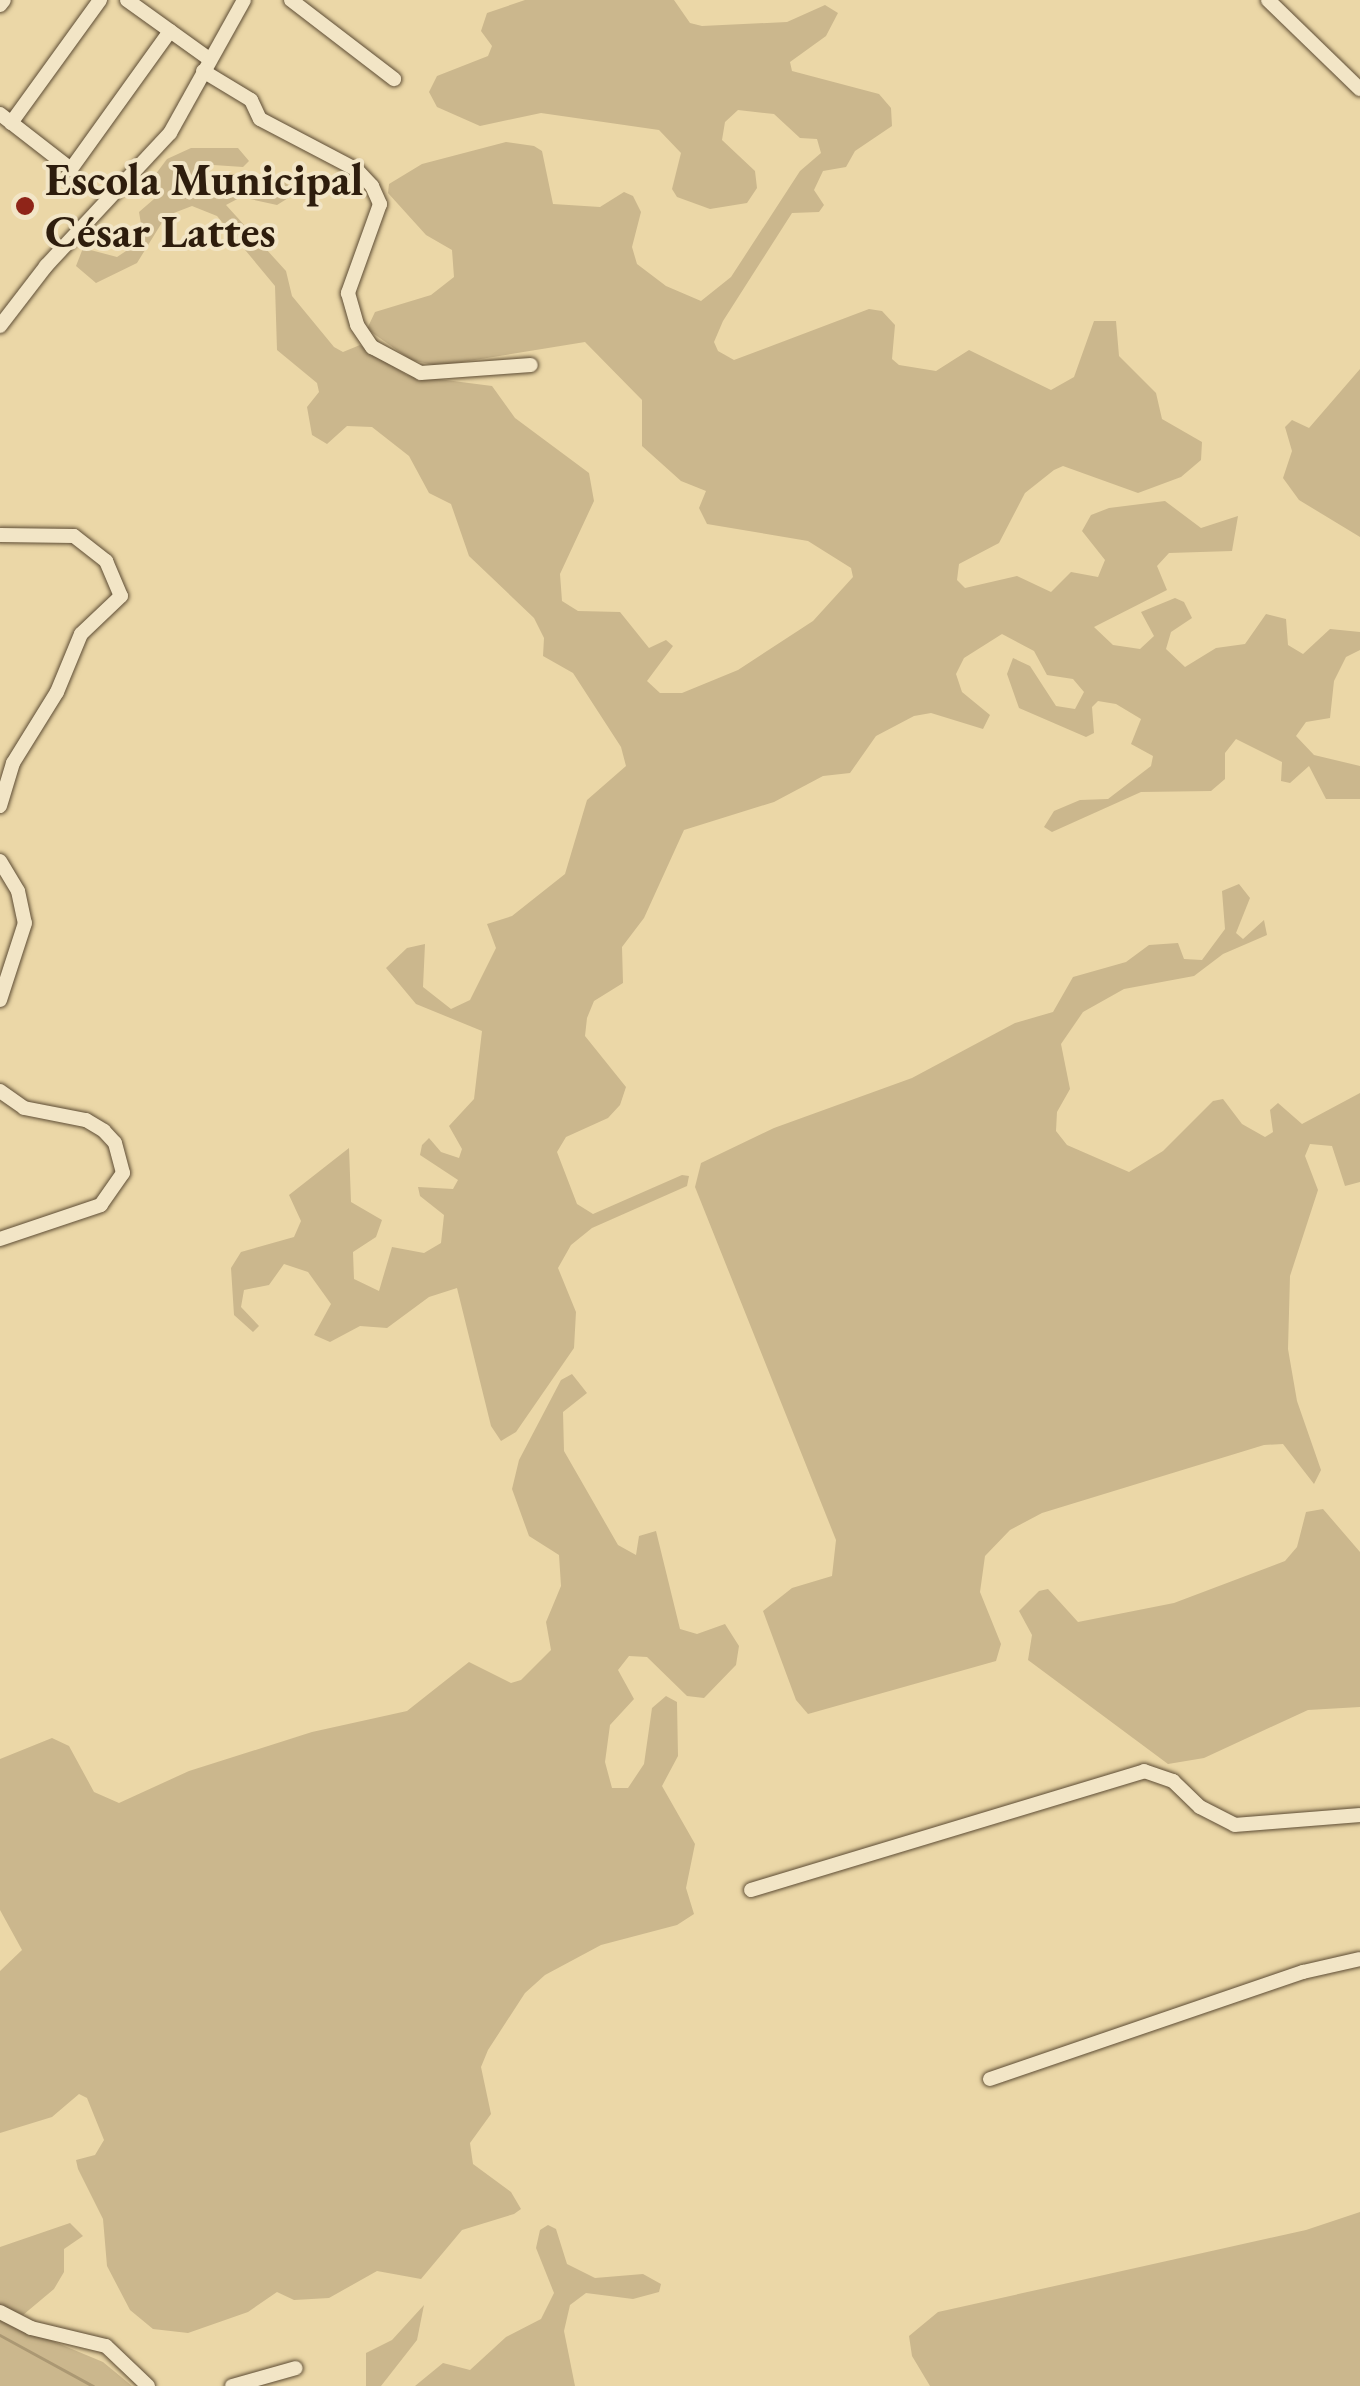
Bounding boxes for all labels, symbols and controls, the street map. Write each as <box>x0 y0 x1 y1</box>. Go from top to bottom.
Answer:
place label: Escola Municipal César Lattes <box>45 153 363 259</box>
marker: Escola Municipal César Lattes <box>14 195 36 217</box>

